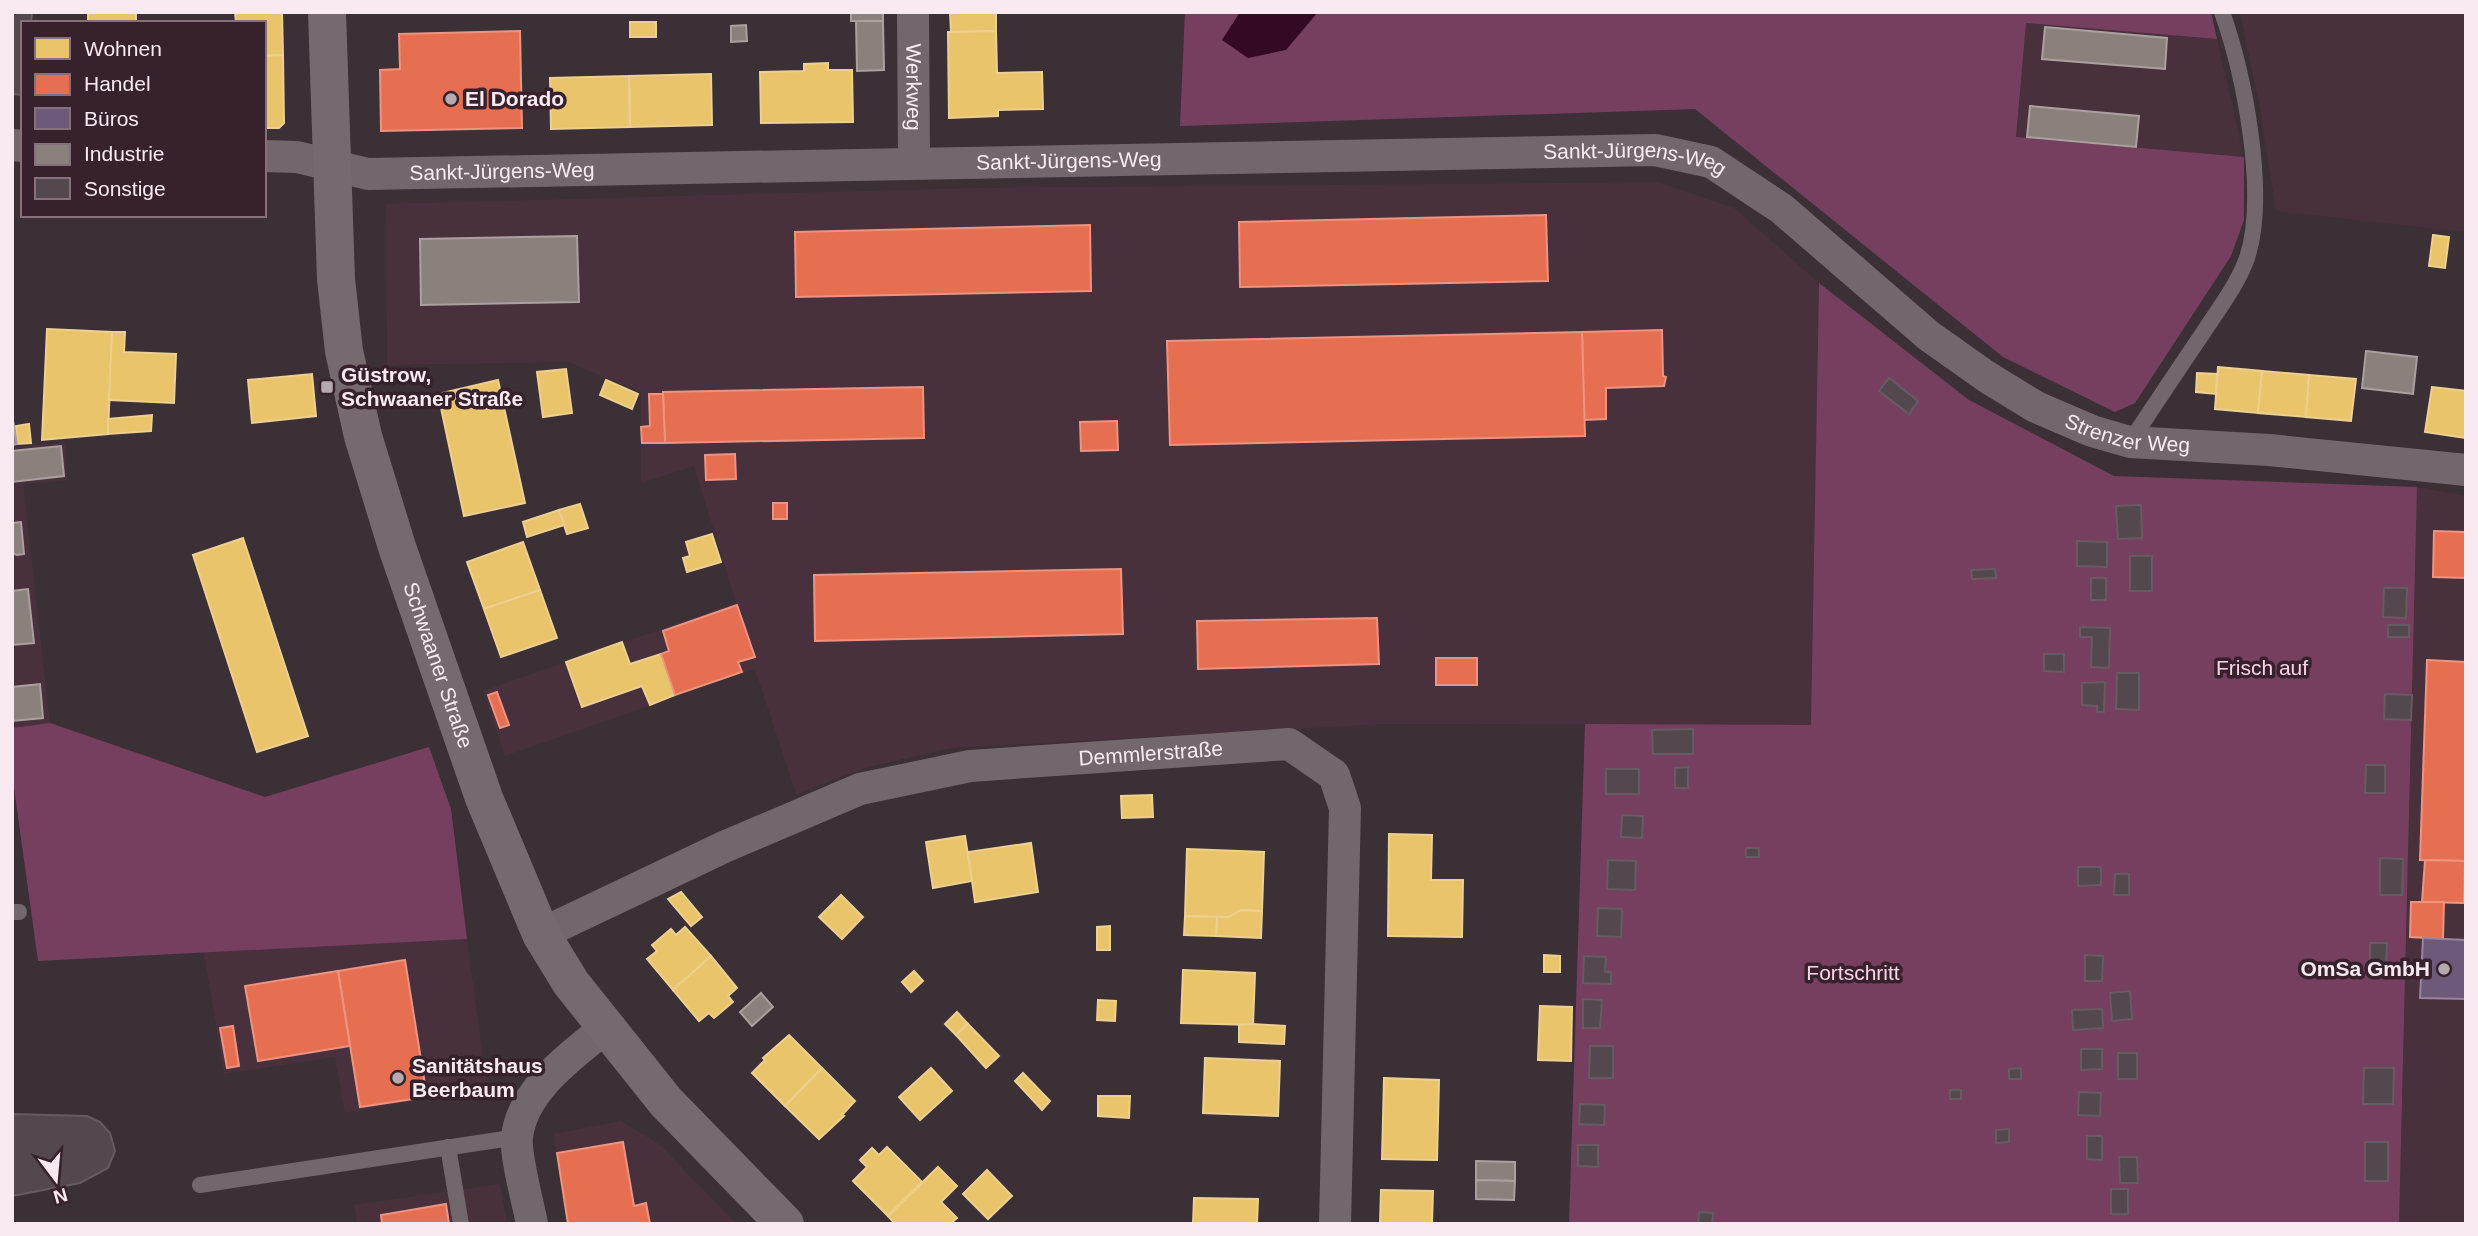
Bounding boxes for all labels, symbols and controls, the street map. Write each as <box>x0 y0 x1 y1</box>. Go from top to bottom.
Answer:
legend <box>21 21 266 217</box>
text: Wohnen <box>84 37 162 60</box>
street label: Werkweg <box>902 43 926 131</box>
text: Handel <box>84 72 151 95</box>
place label: El Dorado <box>465 87 564 110</box>
marker: El Dorado <box>443 91 459 107</box>
text: Büros <box>84 107 139 130</box>
street label: Sankt-Jürgens-Weg <box>1543 138 1731 180</box>
text: Industrie <box>84 142 165 165</box>
street label: Sankt-Jürgens-Weg <box>976 147 1162 174</box>
street label: Sankt-Jürgens-Weg <box>409 158 595 184</box>
text: Sonstige <box>84 177 166 200</box>
place label: Güstrow, Schwaaner Straße <box>341 363 523 410</box>
marker: Güstrow, Schwaaner Straße <box>319 379 335 395</box>
street label: Strenzer Weg <box>2062 409 2191 456</box>
street label: Schwaaner Straße <box>399 579 478 751</box>
park label: Frisch auf <box>2216 656 2308 679</box>
street label: Demmlerstraße <box>1078 737 1224 769</box>
place label: OmSa GmbH <box>2300 957 2430 980</box>
park label: Fortschritt <box>1806 961 1900 984</box>
marker: OmSa GmbH <box>2436 961 2452 977</box>
place label: Sanitätshaus Beerbaum <box>412 1054 543 1101</box>
marker: Sanitätshaus Beerbaum <box>390 1070 406 1086</box>
north arrow <box>21 1145 91 1215</box>
text: N <box>51 1184 70 1208</box>

